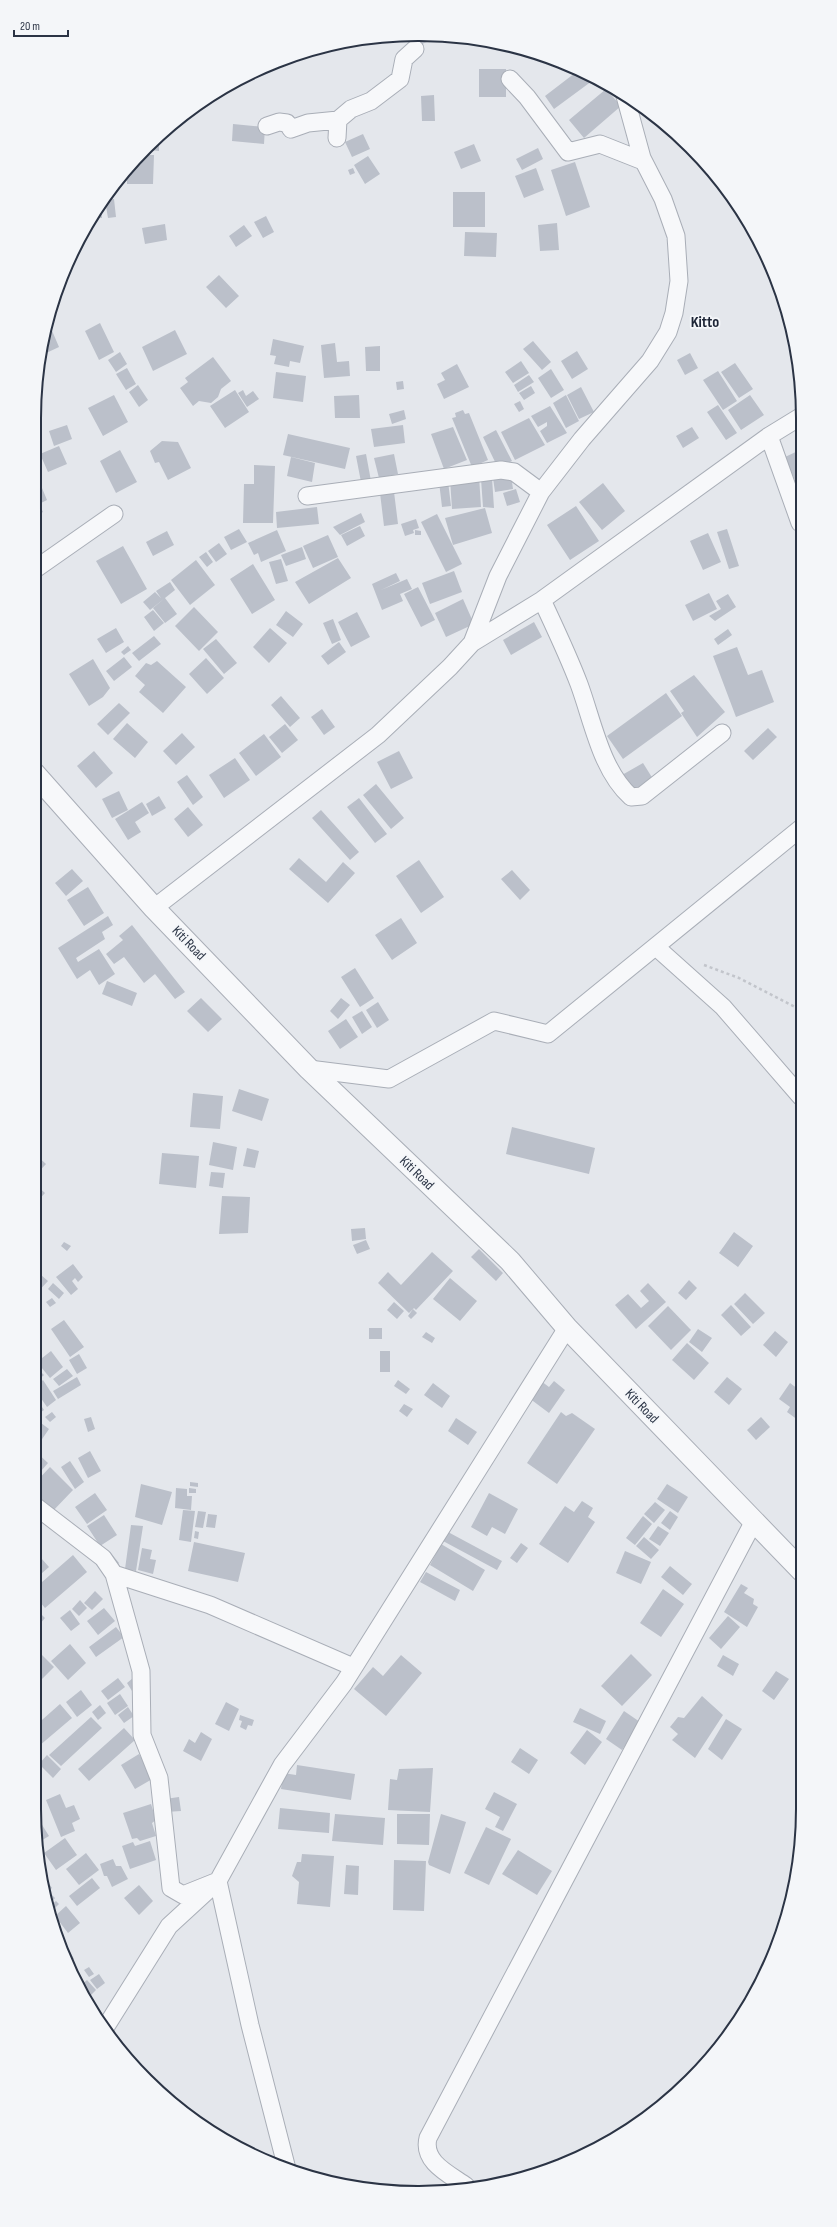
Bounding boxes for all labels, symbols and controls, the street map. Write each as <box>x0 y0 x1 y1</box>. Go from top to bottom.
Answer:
scale bar <box>14 12 68 38</box>
text: 20 m <box>20 19 40 34</box>
district label: Kitto <box>691 313 719 332</box>
street label: Kiti Road <box>169 922 210 964</box>
street label: Kiti Road <box>396 1153 438 1194</box>
street label: Kiti Road <box>622 1385 663 1427</box>

